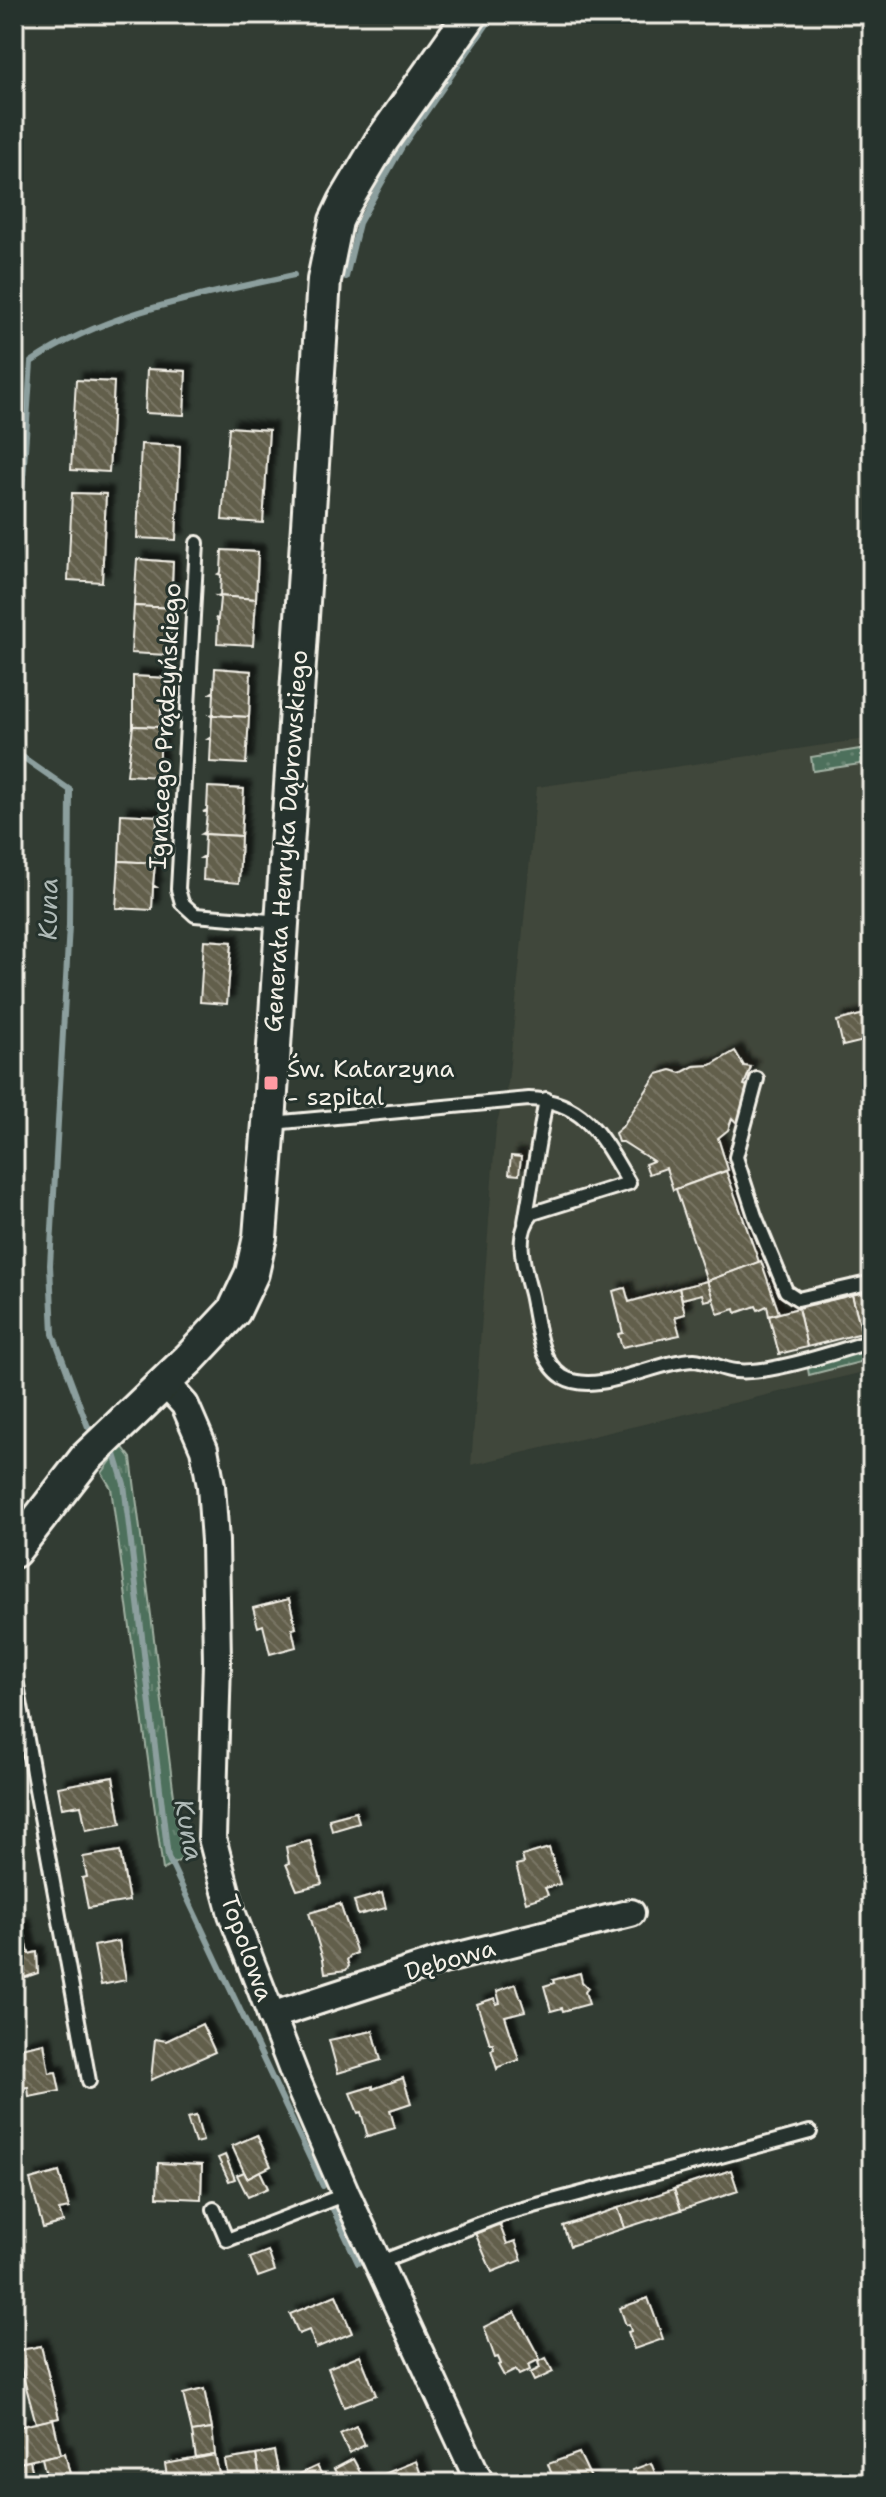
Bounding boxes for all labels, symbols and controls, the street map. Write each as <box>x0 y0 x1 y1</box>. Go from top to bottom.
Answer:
street label: Ignacego Prądzyńskiego <box>142 582 188 870</box>
street label: Generała Henryka Dąbrowskiego <box>257 649 315 1033</box>
water label: Kuna <box>29 877 66 941</box>
place label: Św. Katarzyna - szpital <box>287 1053 455 1113</box>
marker: Św. Katarzyna - szpital <box>262 1074 280 1092</box>
water label: Kuna <box>166 1796 213 1864</box>
street label: Topolowa <box>213 1890 281 2006</box>
street label: Dębowa <box>401 1932 499 1988</box>

